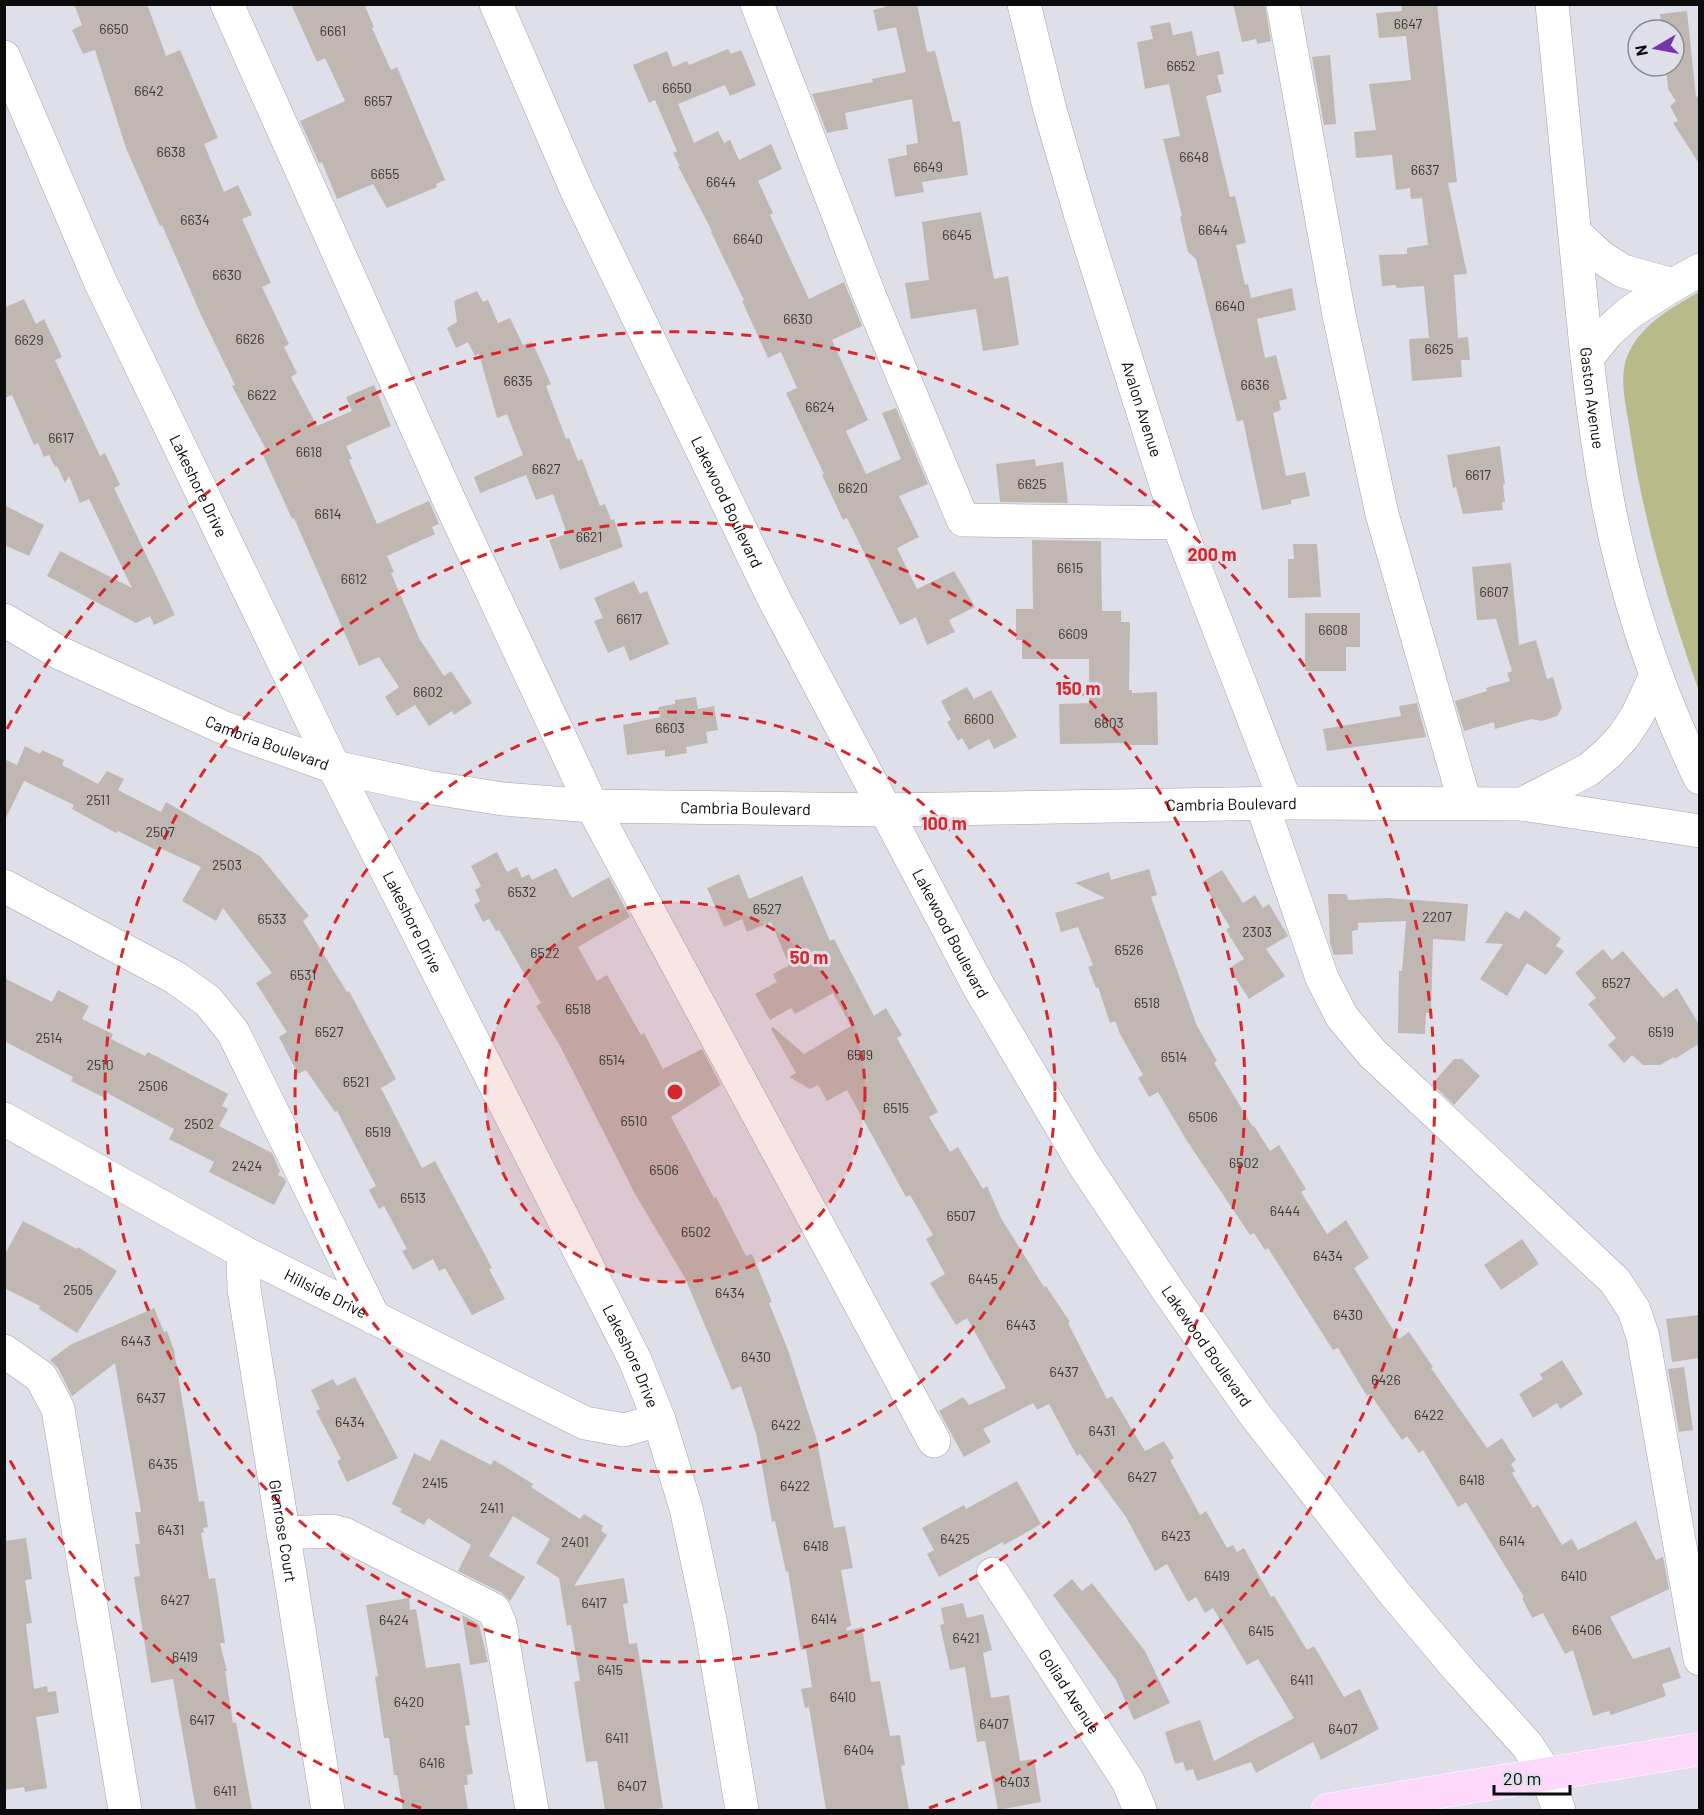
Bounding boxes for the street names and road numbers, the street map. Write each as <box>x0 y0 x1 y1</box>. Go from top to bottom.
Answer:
street label: Gaston Avenue <box>1577 346 1609 450</box>
street label: Avalon Avenue <box>1118 358 1167 459</box>
street label: Lakeshore Drive <box>166 431 232 540</box>
street label: Lakewood Boulevard <box>688 433 767 570</box>
street label: Cambria Boulevard <box>202 711 332 774</box>
street label: Cambria Boulevard <box>1166 793 1297 814</box>
street label: Cambria Boulevard <box>680 797 811 818</box>
street label: Lakewood Boulevard <box>909 865 993 1001</box>
street label: Lakeshore Drive <box>379 868 447 976</box>
street label: Hillside Drive <box>281 1264 370 1322</box>
street label: Lakewood Boulevard <box>1158 1282 1256 1410</box>
street label: Lakeshore Drive <box>599 1301 663 1410</box>
street label: Glenrose Court <box>266 1478 301 1583</box>
street label: Goliad Avenue <box>1035 1645 1104 1737</box>

